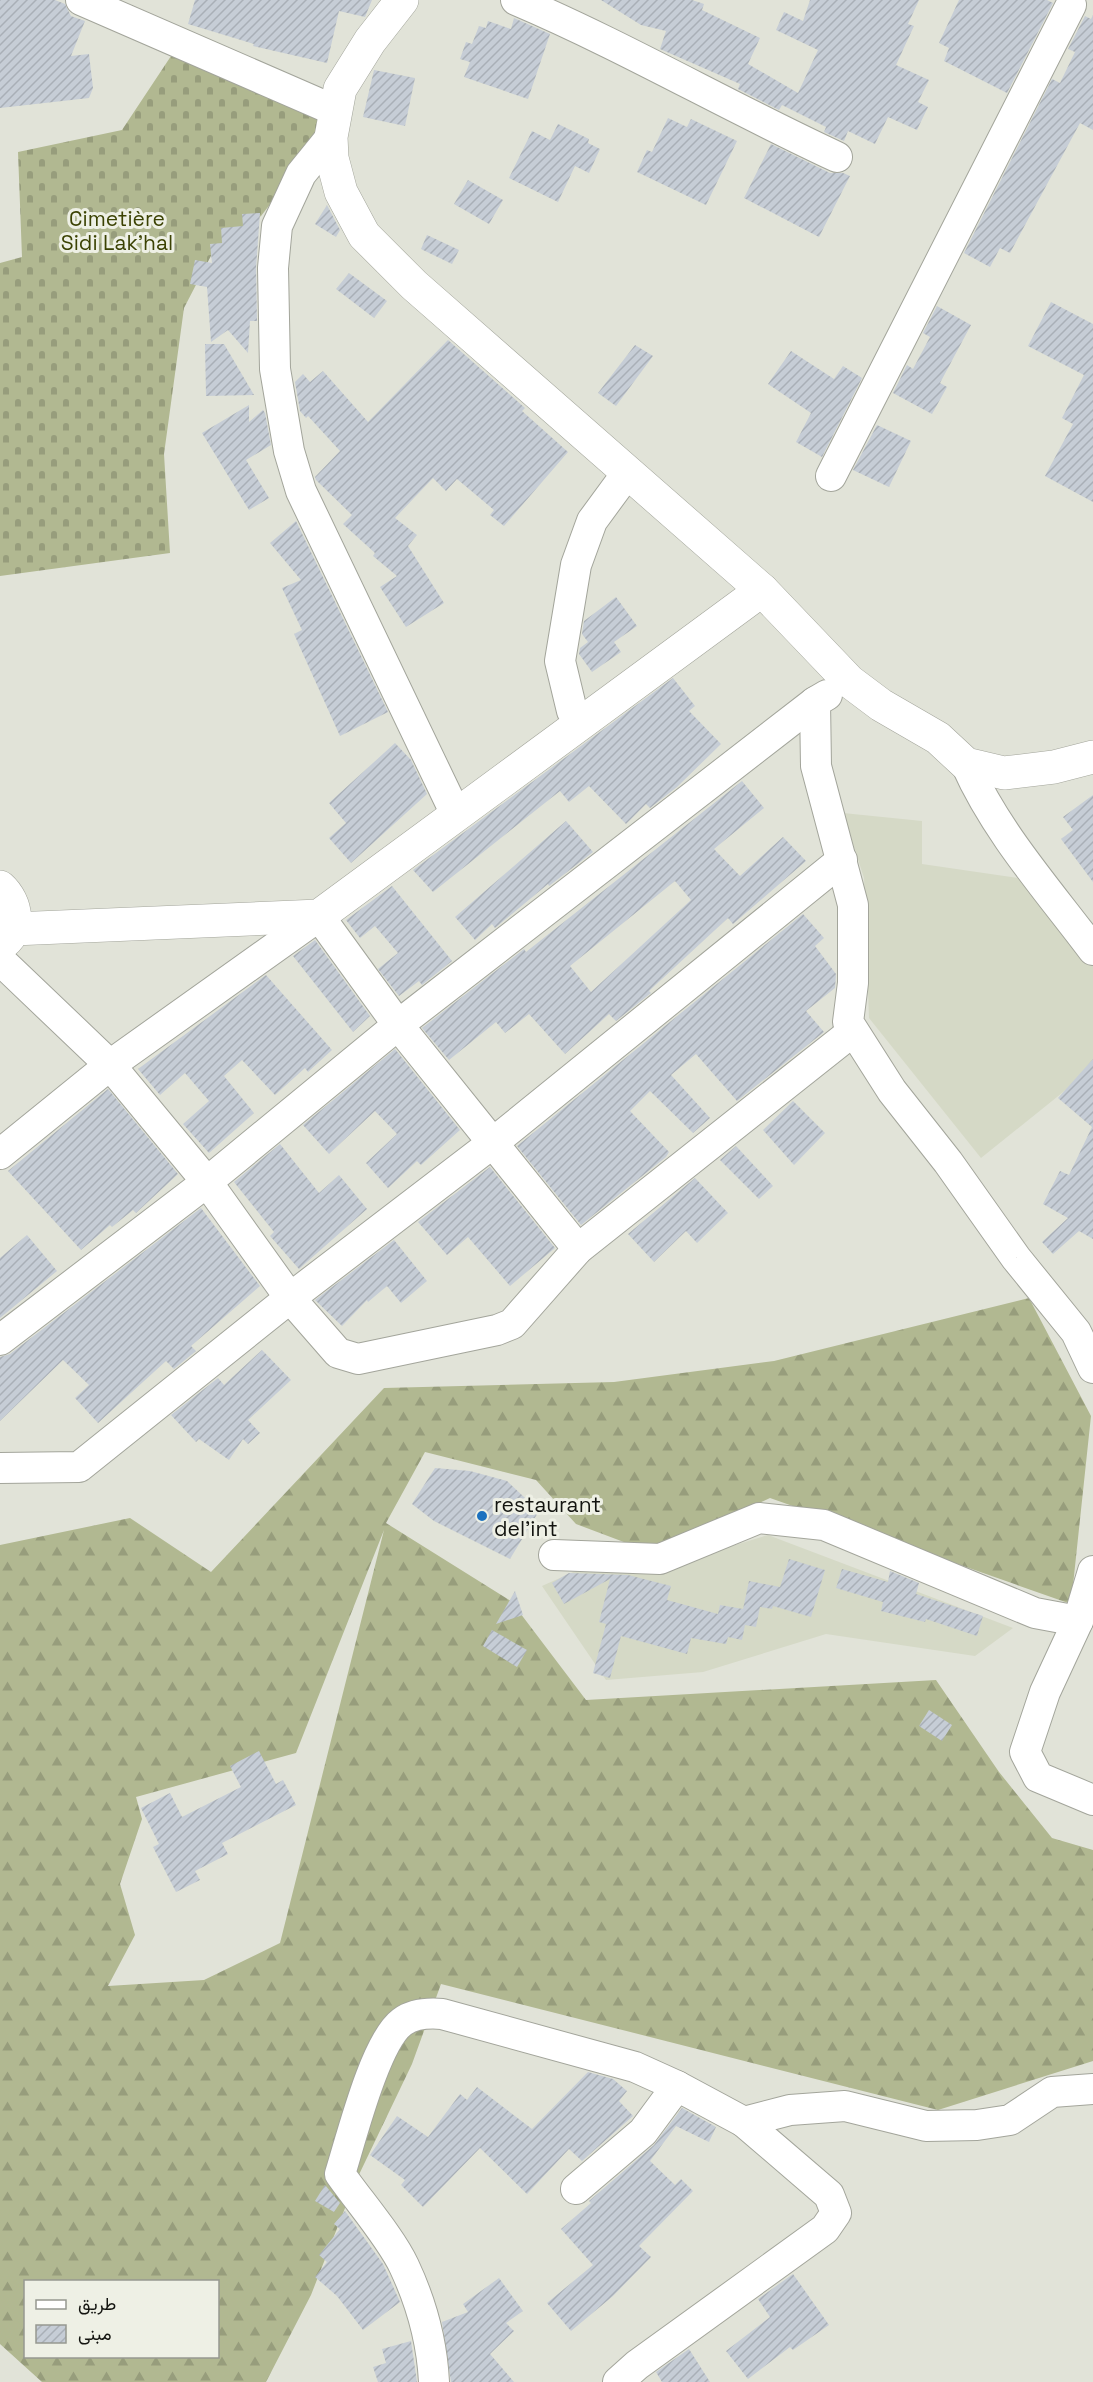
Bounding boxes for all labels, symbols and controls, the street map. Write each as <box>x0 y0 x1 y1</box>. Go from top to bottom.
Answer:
park label: Cimetière Sidi Lak'hal <box>61 205 173 256</box>
place label: restaurant del'int <box>494 1491 601 1542</box>
marker: restaurant del'int <box>475 1509 489 1523</box>
legend <box>24 2280 219 2358</box>
text: طريق <box>78 2292 116 2315</box>
text: مبنى <box>78 2322 112 2345</box>

